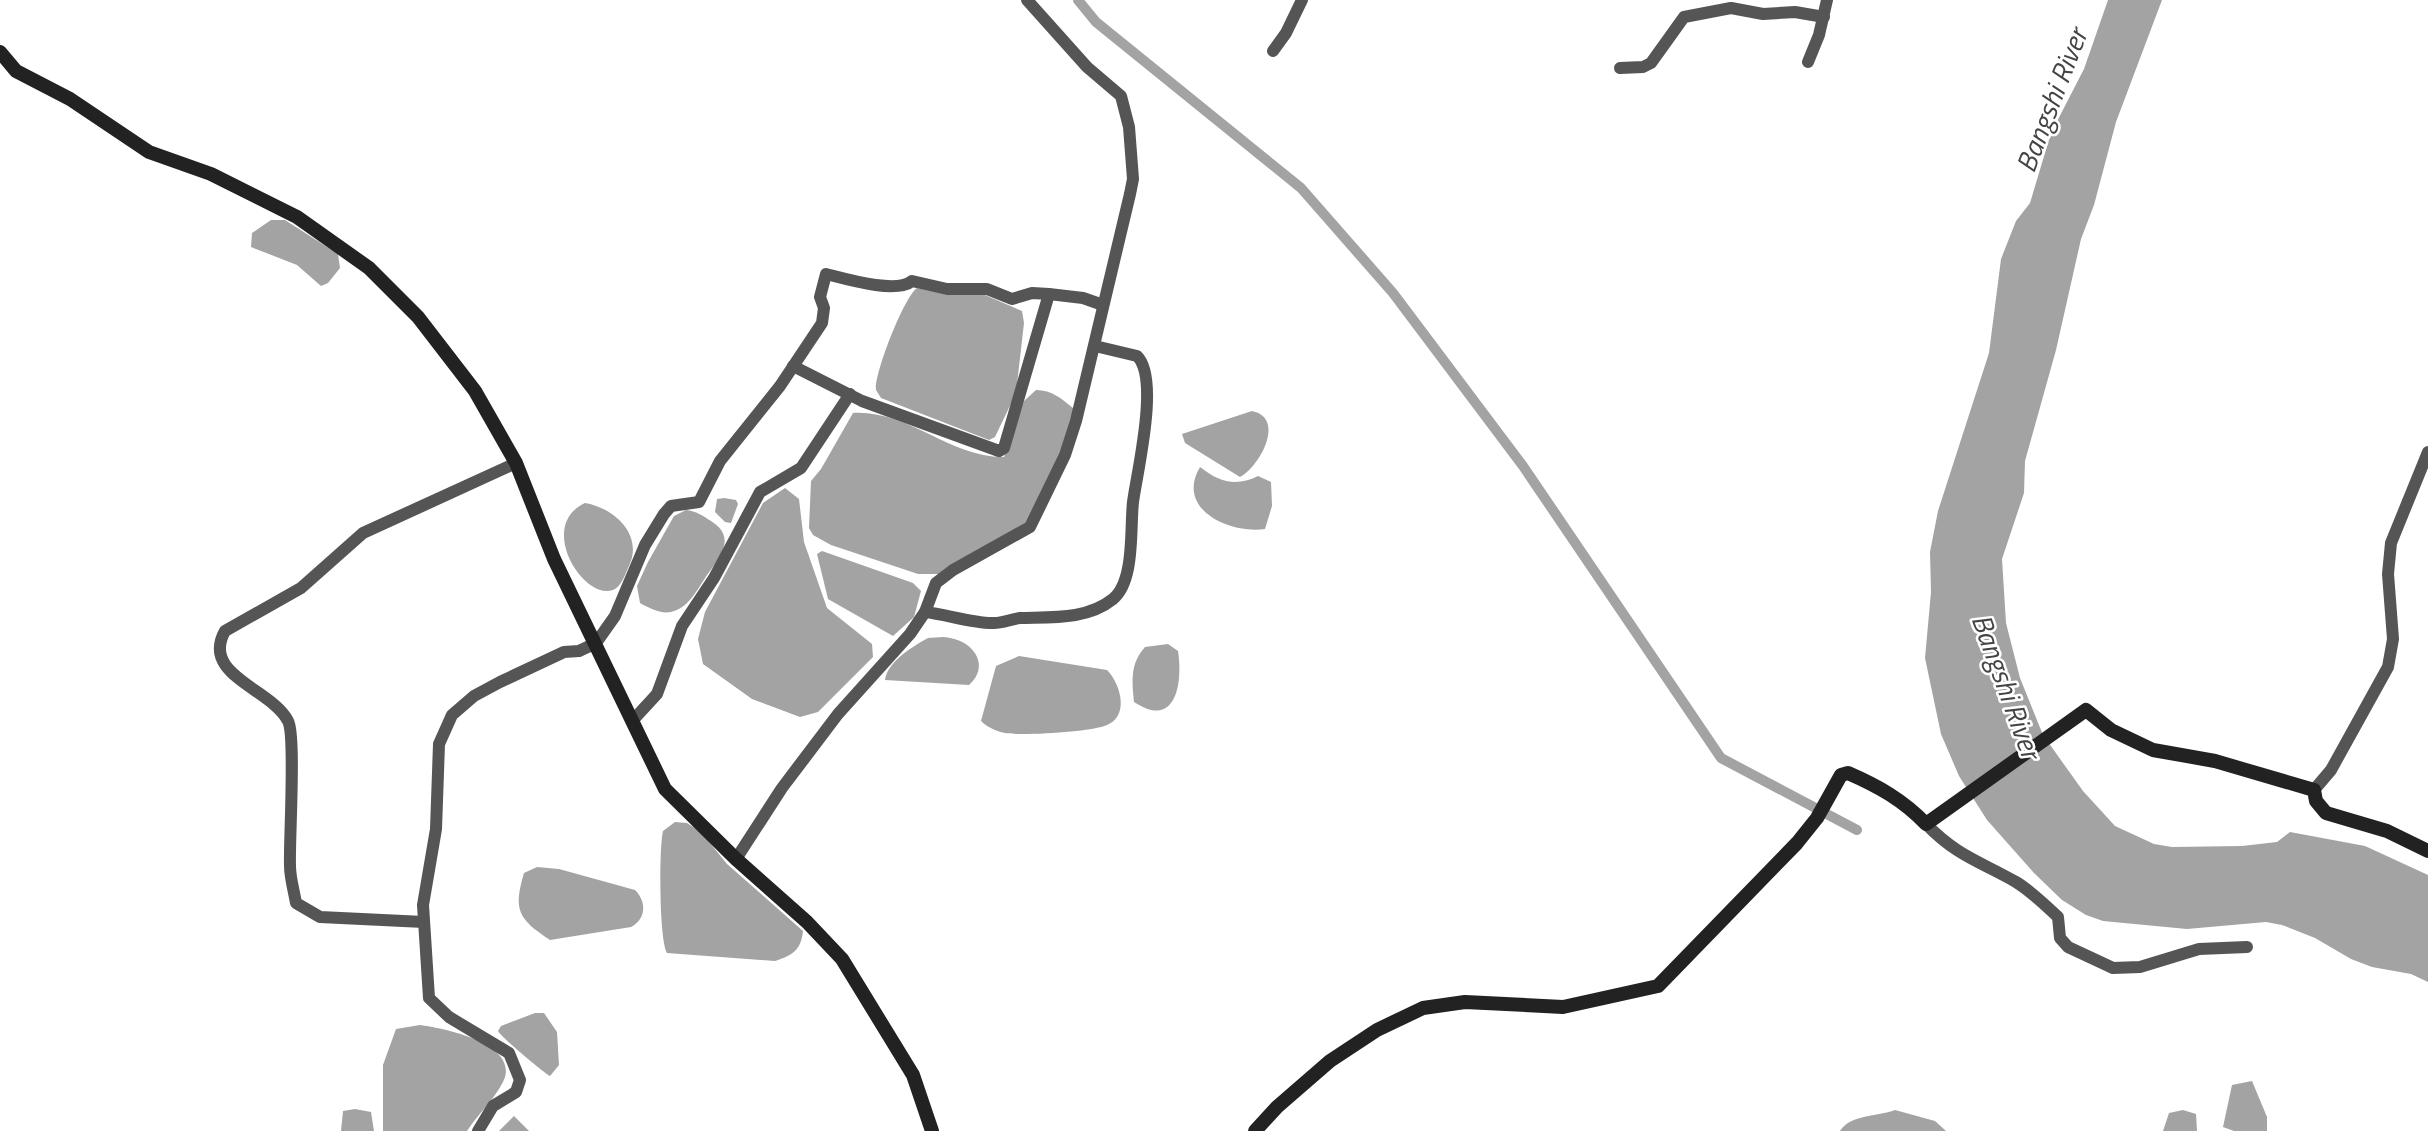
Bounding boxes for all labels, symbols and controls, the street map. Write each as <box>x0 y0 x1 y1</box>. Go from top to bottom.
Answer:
water label: Bangshi River <box>2004 19 2099 178</box>
water label: Bangshi River <box>1961 608 2054 767</box>

